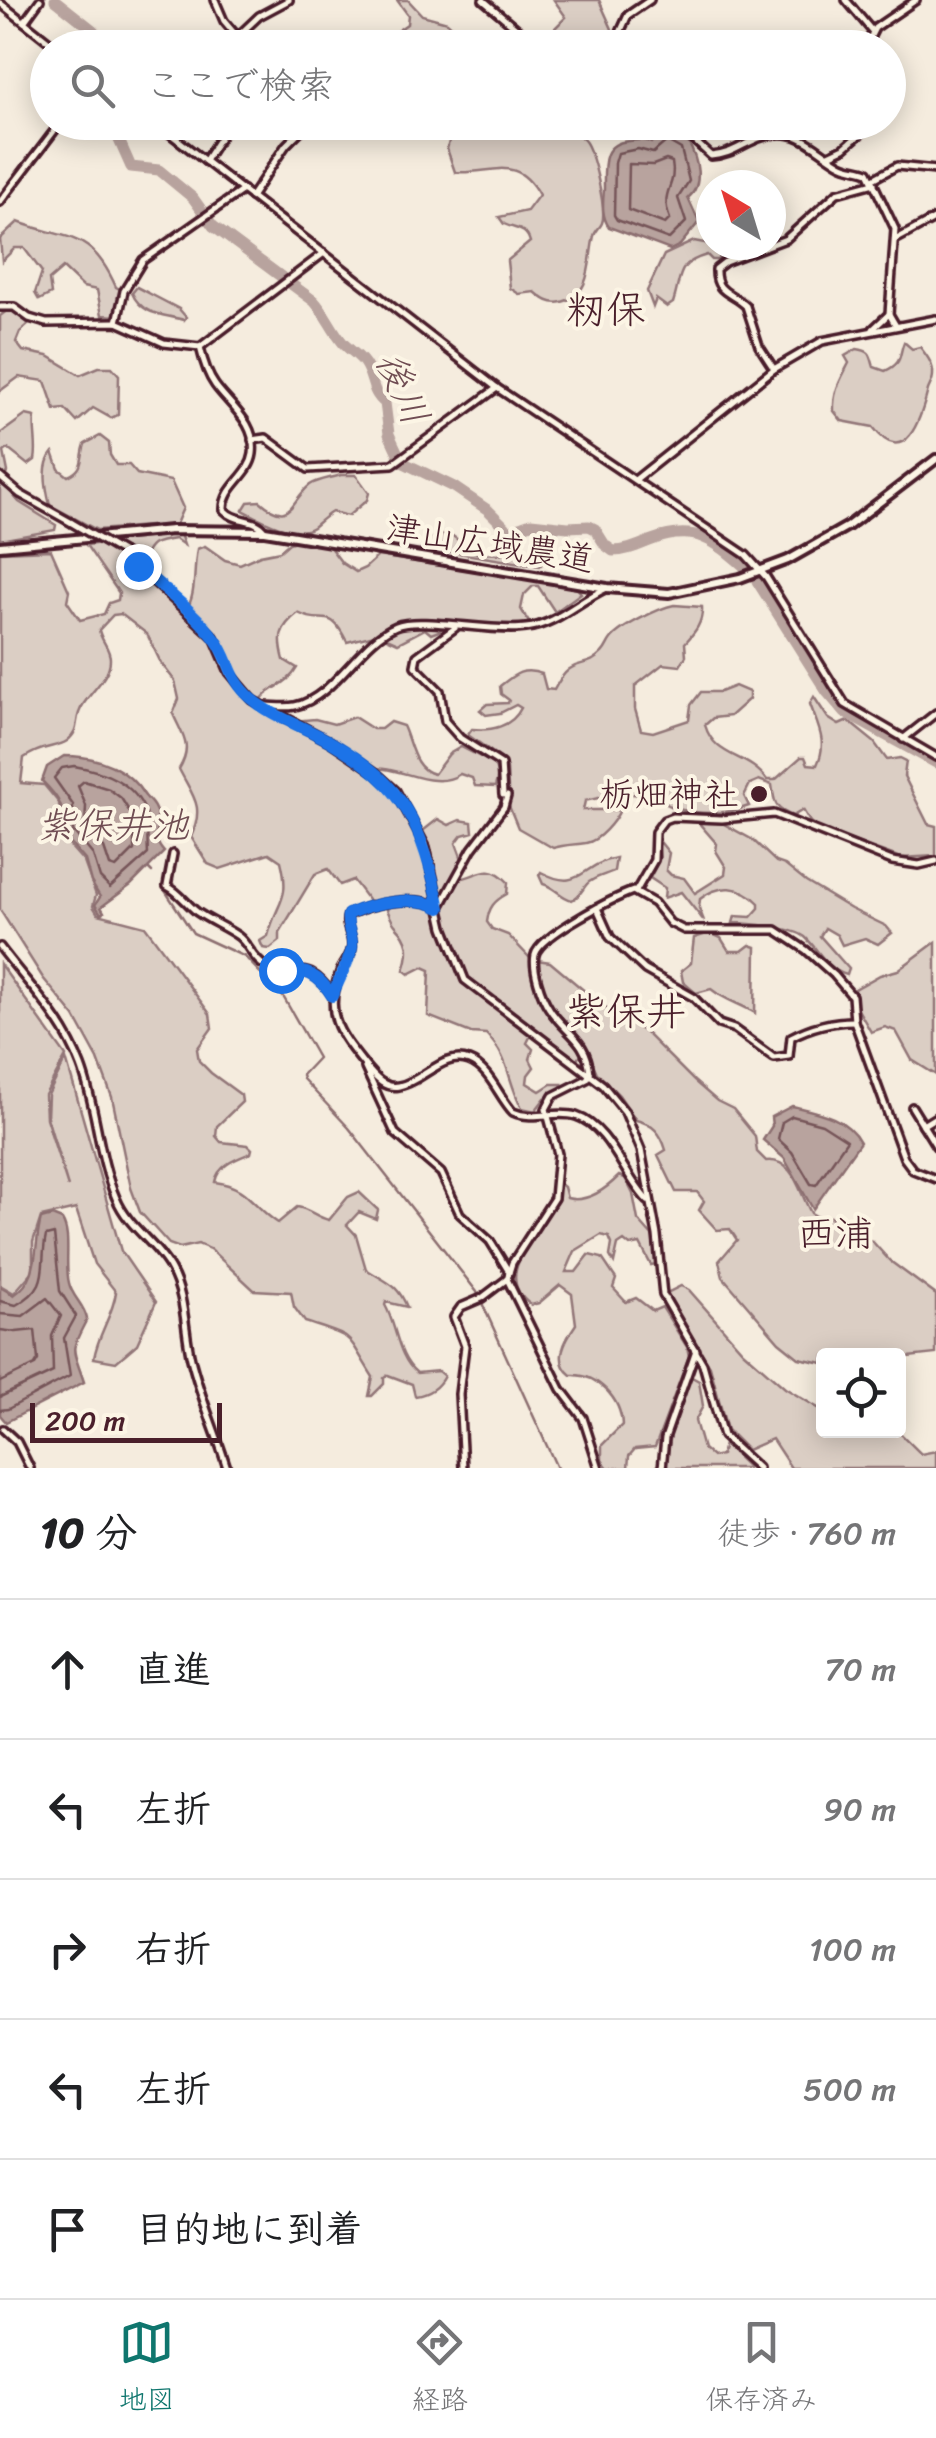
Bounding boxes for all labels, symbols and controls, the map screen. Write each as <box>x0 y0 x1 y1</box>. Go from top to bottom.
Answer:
search box <box>30 30 906 140</box>
text: ここで検索 <box>145 52 335 119</box>
icon: search <box>65 58 120 113</box>
north arrow <box>696 170 786 260</box>
district label: 籾保 <box>566 274 646 345</box>
water label: 後川 <box>356 340 449 437</box>
street label: 津山広域農道 <box>381 496 599 590</box>
route end <box>116 544 162 590</box>
place label: 栃畑神社 <box>599 763 739 825</box>
marker: 栃畑神社 <box>748 783 770 805</box>
water label: 紫保井池 <box>37 792 190 859</box>
route start <box>259 948 305 994</box>
district label: 紫保井 <box>566 976 686 1047</box>
district label: 西浦 <box>797 1200 873 1267</box>
map controls <box>816 1348 906 1438</box>
button: locate <box>816 1348 906 1438</box>
text: 200 m <box>45 1396 125 1445</box>
scale bar <box>30 1398 222 1442</box>
text: 10 分 <box>40 1496 137 1570</box>
text: 徒歩 · 760 m <box>717 1505 896 1562</box>
text: 直進 <box>135 1636 211 1703</box>
text: 70 m <box>825 1641 896 1698</box>
icon: ahead <box>40 1642 95 1697</box>
text: 左折 <box>135 1776 211 1843</box>
text: 90 m <box>823 1781 896 1838</box>
icon: left <box>40 1782 95 1837</box>
text: 右折 <box>135 1916 211 1983</box>
text: 100 m <box>809 1921 896 1978</box>
icon: right <box>40 1922 95 1977</box>
text: 左折 <box>135 2056 211 2123</box>
text: 500 m <box>803 2061 896 2118</box>
icon: left <box>40 2062 95 2117</box>
text: 目的地に到着 <box>135 2196 363 2263</box>
icon: arrive <box>40 2202 95 2257</box>
tab: 地図 <box>119 2315 175 2424</box>
tab: 経路 <box>412 2315 468 2424</box>
tab: 保存済み <box>705 2315 817 2424</box>

